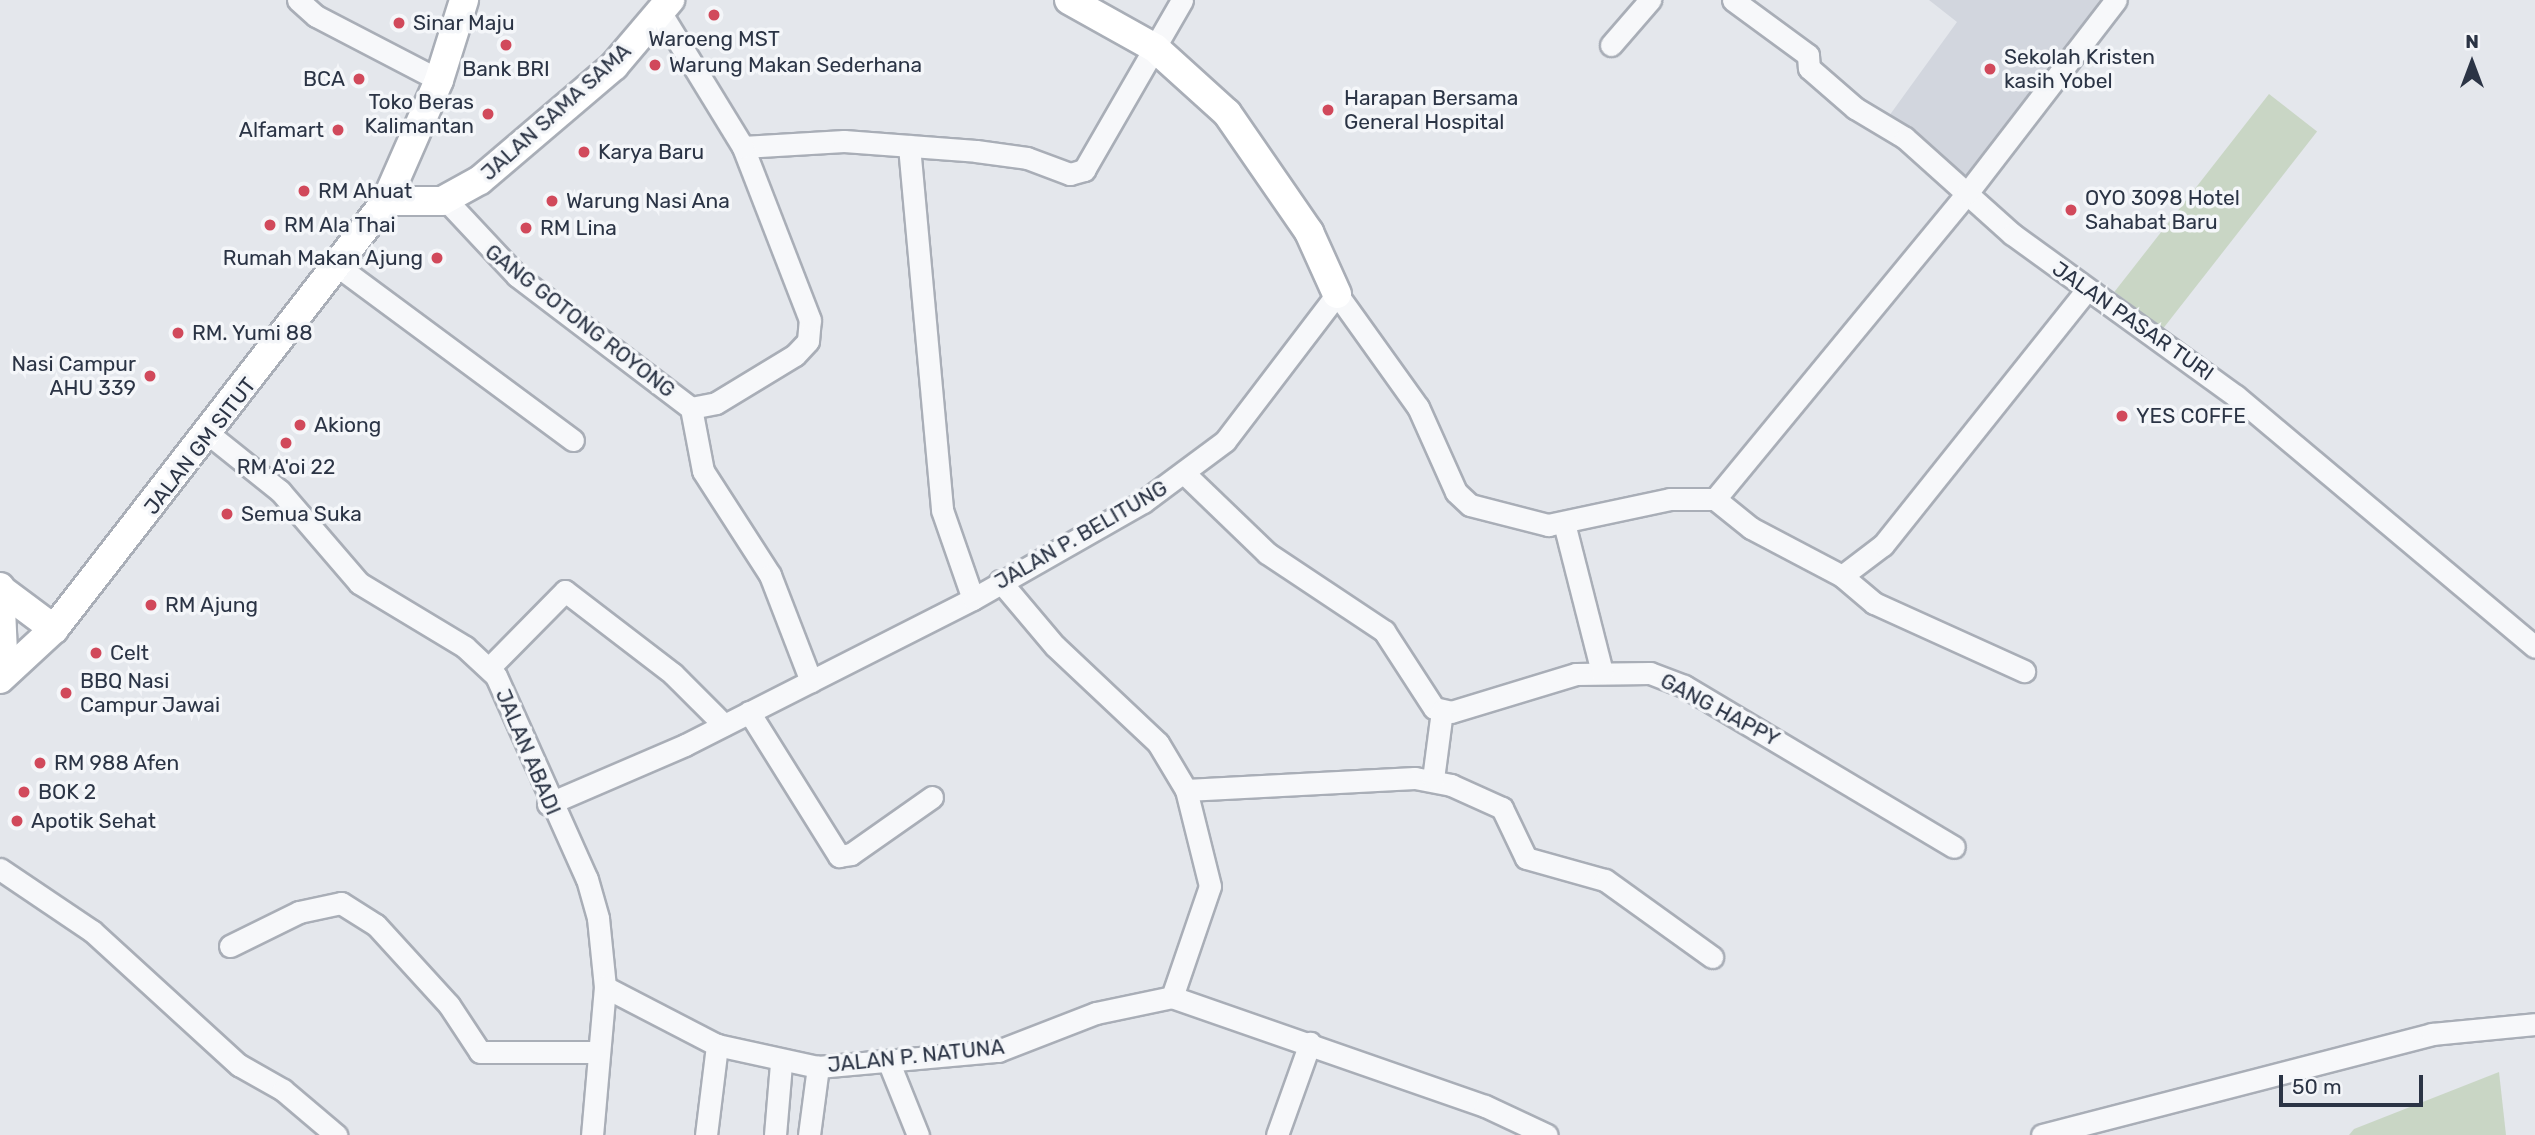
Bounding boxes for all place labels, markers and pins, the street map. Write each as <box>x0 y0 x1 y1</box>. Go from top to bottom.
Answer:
marker: Waroeng MST <box>706 7 722 23</box>
place label: Sinar Maju <box>413 10 515 36</box>
marker: Sinar Maju <box>391 15 407 31</box>
place label: Waroeng MST <box>648 26 780 52</box>
marker: Bank BRI <box>498 37 514 53</box>
place label: Sekolah Kristen kasih Yobel <box>2004 44 2155 94</box>
place label: Warung Makan Sederhana <box>669 52 922 78</box>
place label: Bank BRI <box>462 56 550 82</box>
marker: Warung Makan Sederhana <box>647 57 663 73</box>
marker: Sekolah Kristen kasih Yobel <box>1982 61 1998 77</box>
place label: BCA <box>303 66 345 92</box>
marker: BCA <box>351 71 367 87</box>
place label: Harapan Bersama General Hospital <box>1344 85 1518 135</box>
place label: Toko Beras Kalimantan <box>364 89 474 139</box>
marker: Harapan Bersama General Hospital <box>1318 100 1338 120</box>
marker: Toko Beras Kalimantan <box>480 106 496 122</box>
place label: Alfamart <box>239 117 324 143</box>
marker: Alfamart <box>330 122 346 138</box>
place label: Karya Baru <box>598 139 704 165</box>
marker: Karya Baru <box>576 144 592 160</box>
place label: RM Ahuat <box>318 178 413 204</box>
marker: RM Ahuat <box>296 183 312 199</box>
place label: OYO 3098 Hotel Sahabat Baru <box>2085 185 2240 235</box>
place label: Warung Nasi Ana <box>566 188 730 214</box>
marker: Warung Nasi Ana <box>544 193 560 209</box>
marker: OYO 3098 Hotel Sahabat Baru <box>2063 202 2079 218</box>
place label: RM Ala Thai <box>284 212 397 238</box>
place label: RM Lina <box>540 215 617 241</box>
marker: RM Ala Thai <box>262 217 278 233</box>
marker: RM Lina <box>518 220 534 236</box>
place label: Rumah Makan Ajung <box>222 245 423 271</box>
marker: Rumah Makan Ajung <box>429 250 445 266</box>
place label: RM. Yumi 88 <box>192 320 313 346</box>
marker: RM. Yumi 88 <box>170 325 186 341</box>
place label: Nasi Campur AHU 339 <box>11 351 136 401</box>
marker: Nasi Campur AHU 339 <box>142 368 158 384</box>
place label: YES COFFE <box>2136 403 2246 429</box>
marker: YES COFFE <box>2114 408 2130 424</box>
place label: Akiong <box>314 412 381 438</box>
marker: Akiong <box>292 417 308 433</box>
marker: RM A'oi 22 <box>278 435 294 451</box>
place label: RM A'oi 22 <box>236 454 336 480</box>
place label: Semua Suka <box>241 501 362 527</box>
marker: Semua Suka <box>219 506 235 522</box>
place label: RM Ajung <box>165 592 258 618</box>
marker: RM Ajung <box>143 597 159 613</box>
place label: Celt <box>110 640 149 666</box>
marker: Celt <box>88 645 104 661</box>
place label: BBQ Nasi Campur Jawai <box>80 668 221 718</box>
marker: BBQ Nasi Campur Jawai <box>58 685 74 701</box>
place label: RM 988 Afen <box>54 750 180 776</box>
marker: RM 988 Afen <box>32 755 48 771</box>
place label: BOK 2 <box>38 779 96 805</box>
marker: BOK 2 <box>16 784 32 800</box>
place label: Apotik Sehat <box>31 808 156 834</box>
marker: Apotik Sehat <box>9 813 25 829</box>

